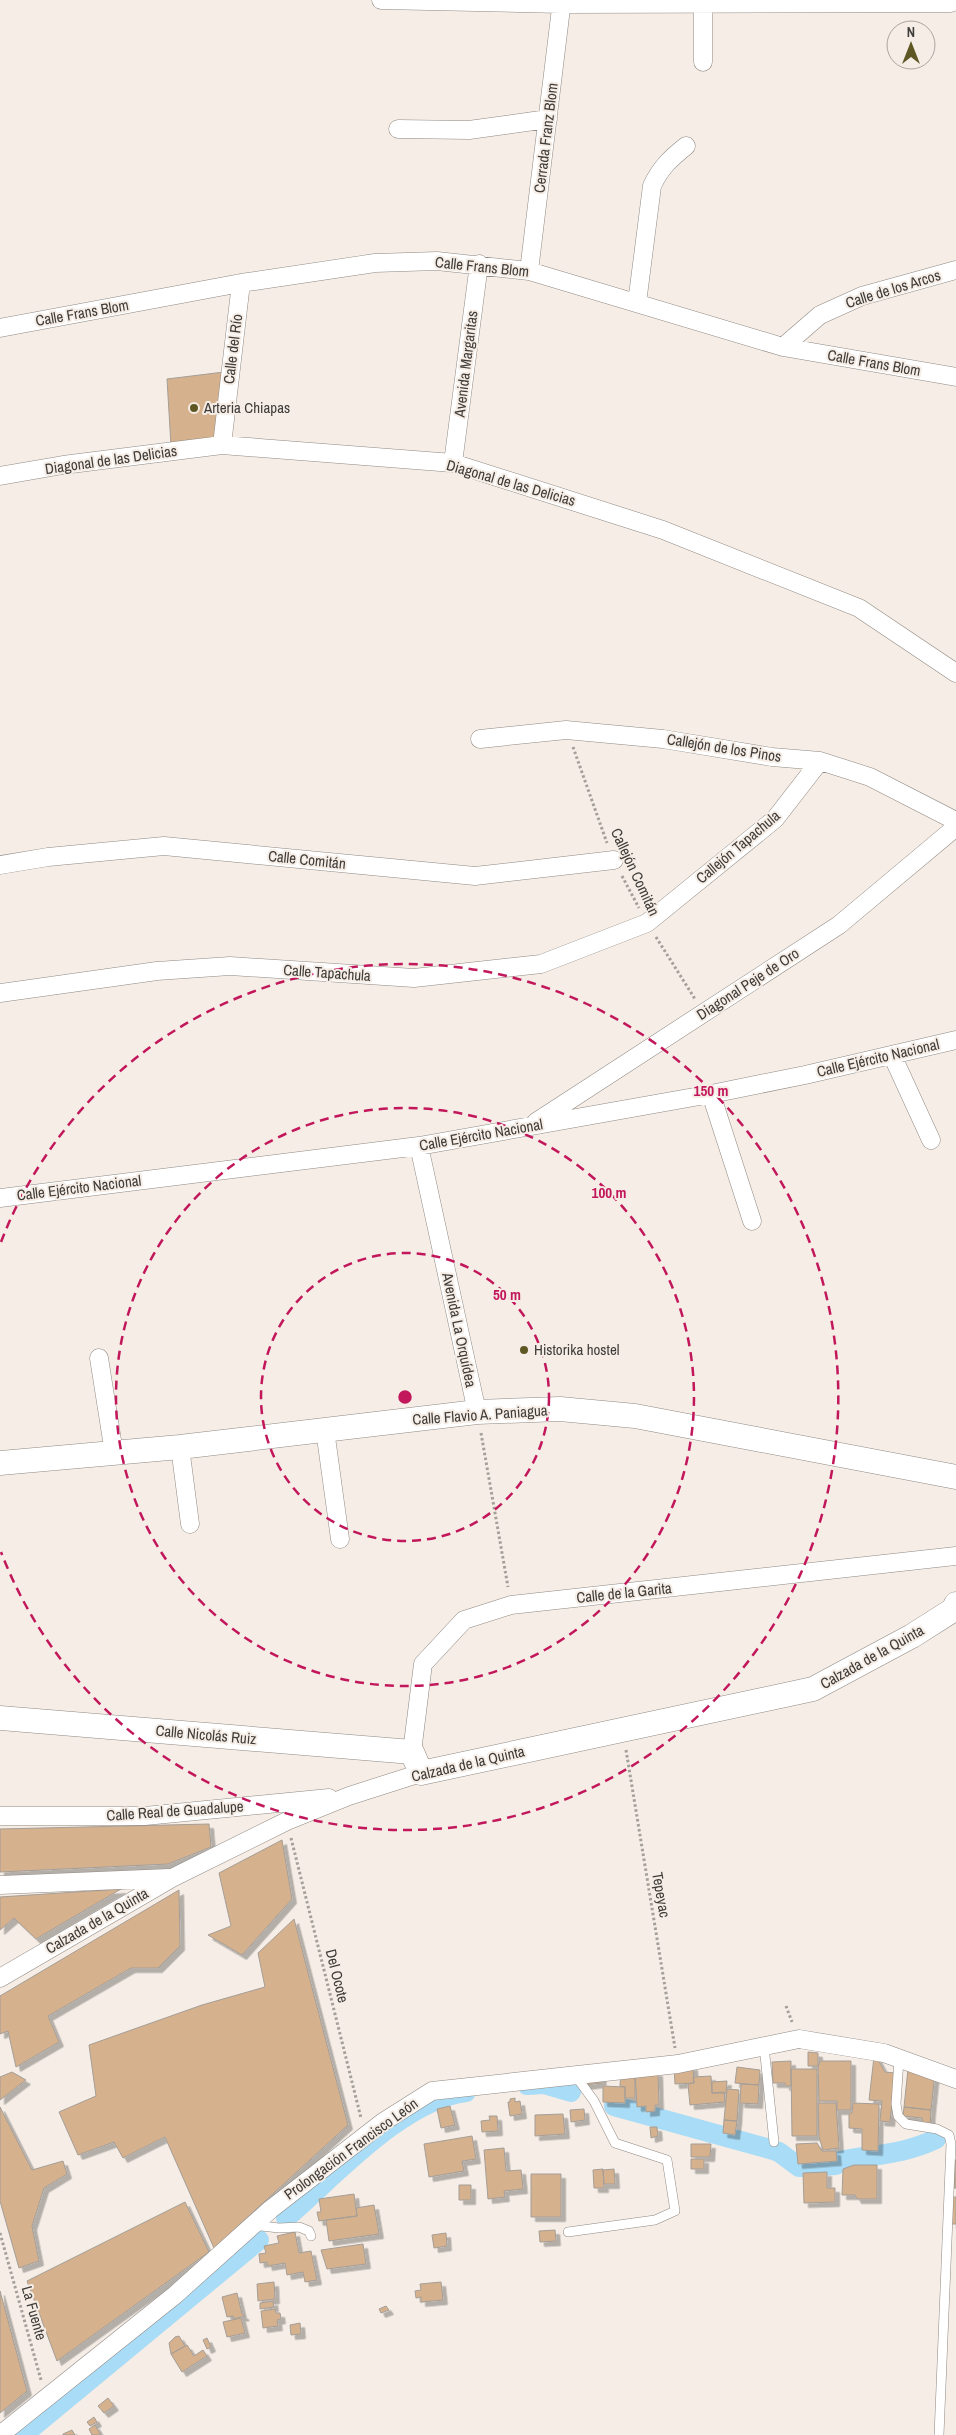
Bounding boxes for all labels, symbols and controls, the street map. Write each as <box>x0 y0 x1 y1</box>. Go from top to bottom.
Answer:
north arrow <box>886 20 936 70</box>
text: N <box>907 23 915 41</box>
street label: Cerrada Franz Blom <box>528 82 563 194</box>
street label: Calle Frans Blom <box>434 251 530 282</box>
street label: Calle de los Arcos <box>843 264 943 313</box>
street label: Calle Frans Blom <box>34 294 130 331</box>
street label: Avenida Margaritas <box>448 309 482 419</box>
street label: Calle del Río <box>218 313 247 385</box>
street label: Calle Frans Blom <box>826 344 922 381</box>
place label: Arteria Chiapas <box>203 397 290 418</box>
marker: Arteria Chiapas <box>188 402 200 414</box>
street label: Diagonal de las Delicias <box>43 440 178 479</box>
street label: Diagonal de las Delicias <box>444 454 578 511</box>
street label: Callejón de los Pinos <box>665 728 783 767</box>
street label: Callejón Tapachula <box>691 805 784 888</box>
street label: Callejón Comitán <box>606 825 665 919</box>
street label: Calle Comitán <box>267 845 347 874</box>
street label: Diagonal Peje de Oro <box>692 942 803 1025</box>
street label: Calle Tapachula <box>283 959 372 986</box>
street label: Calle Ejército Nacional <box>815 1033 941 1082</box>
text: 150 m <box>694 1080 728 1101</box>
street label: Calle Ejército Nacional <box>417 1113 544 1156</box>
street label: Calle Ejército Nacional <box>16 1169 142 1206</box>
text: 100 m <box>592 1182 626 1203</box>
street label: Avenida La Orquídea <box>437 1270 482 1389</box>
text: 50 m <box>493 1284 521 1305</box>
place label: Historika hostel <box>534 1339 619 1360</box>
marker: Historika hostel <box>518 1344 530 1356</box>
centre of rings <box>396 1388 414 1406</box>
street label: Calle Flavio A. Paniagua <box>412 1399 548 1430</box>
street label: Calle de la Garita <box>575 1577 673 1608</box>
street label: Calzada de la Quinta <box>816 1619 928 1694</box>
street label: Calle Nicolás Ruiz <box>155 1720 257 1749</box>
street label: Calzada de la Quinta <box>409 1740 527 1787</box>
street label: Calle Real de Guadalupe <box>106 1795 244 1826</box>
street label: Tepeyac <box>647 1871 676 1919</box>
street label: Calzada de la Quinta <box>41 1883 152 1959</box>
street label: Del Ocote <box>321 1947 354 2005</box>
street label: Prolongación Francisco León <box>280 2093 422 2204</box>
street label: La Fuente <box>17 2283 52 2343</box>

